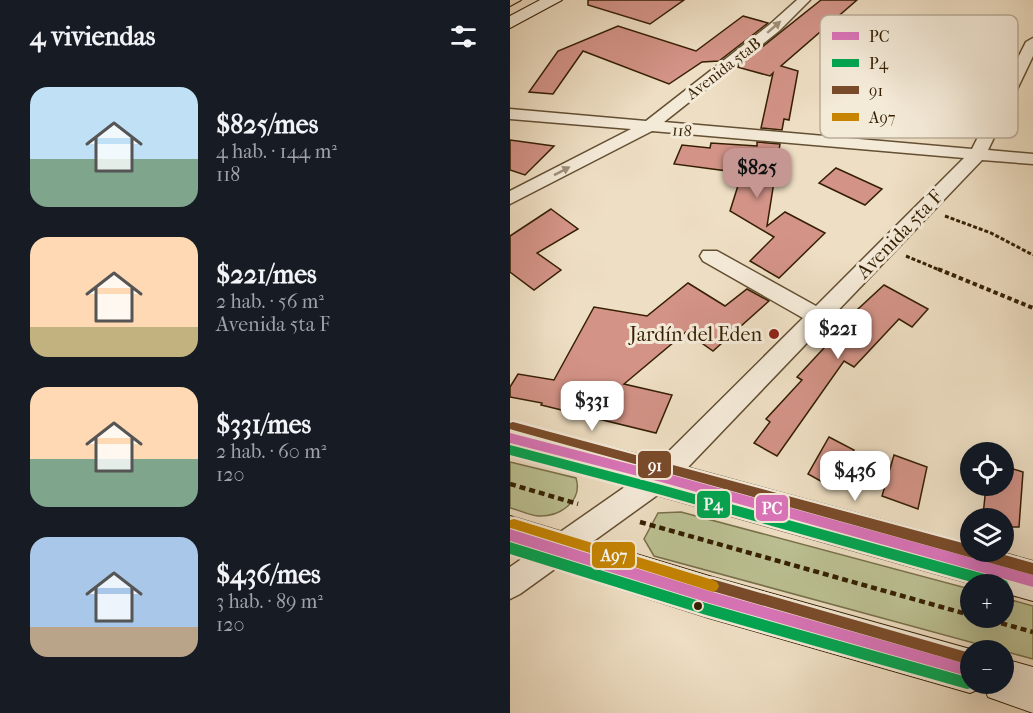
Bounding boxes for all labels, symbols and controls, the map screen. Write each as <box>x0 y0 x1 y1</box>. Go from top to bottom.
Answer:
legend <box>820 15 1018 138</box>
icon: filters <box>447 20 480 53</box>
one-way arrow <box>767 20 782 34</box>
text: 4 viviendas <box>30 21 155 52</box>
text: PC <box>869 27 889 46</box>
street label: Avenida 5taB <box>681 33 764 104</box>
text: P4 <box>869 54 889 73</box>
text: 91 <box>869 81 883 100</box>
text: A97 <box>868 108 896 127</box>
text: $825/mes <box>216 109 318 140</box>
icon: home <box>78 111 150 183</box>
street label: 118 <box>671 120 692 141</box>
text: 4 hab. · 144 m² <box>216 140 337 163</box>
pin: $825 <box>721 148 793 199</box>
text: $825 <box>737 156 777 179</box>
text: 118 <box>216 163 240 186</box>
one-way arrow <box>554 166 571 176</box>
street label: Avenida 5ta F <box>851 185 947 284</box>
text: $221/mes <box>216 259 317 290</box>
icon: home <box>78 261 150 333</box>
text: 2 hab. · 56 m² <box>216 290 324 313</box>
pin: $221 <box>802 309 874 360</box>
text: Avenida 5ta F <box>216 313 330 336</box>
text: $221 <box>819 317 857 340</box>
place label: Jardín del Eden <box>628 323 762 346</box>
marker: Jardín del Eden <box>767 327 781 341</box>
pin: $331 <box>556 381 628 432</box>
text: $331 <box>575 389 609 412</box>
text: $331/mes <box>216 409 311 440</box>
icon: home <box>78 411 150 483</box>
text: 2 hab. · 60 m² <box>216 440 326 463</box>
map controls <box>960 442 1014 694</box>
button: locate <box>960 442 1014 496</box>
line badge: 91 <box>637 450 672 479</box>
pin: $436 <box>819 451 891 502</box>
text: 91 <box>647 456 662 476</box>
text: $436 <box>834 459 876 482</box>
text: 120 <box>216 463 244 486</box>
line badge: P4 <box>696 490 731 519</box>
line badge: PC <box>755 494 789 522</box>
text: P4 <box>703 495 724 515</box>
text: PC <box>762 499 782 518</box>
button: layers <box>960 508 1014 562</box>
line badge: A97 <box>591 541 636 569</box>
text: A97 <box>600 546 628 566</box>
text: $436/mes <box>216 559 321 590</box>
icon: home <box>78 561 150 633</box>
button: + <box>960 574 1014 628</box>
text: 3 hab. · 89 m² <box>216 590 323 613</box>
unlabelled marker <box>692 600 704 612</box>
text: 120 <box>216 613 244 636</box>
button: − <box>960 640 1014 694</box>

